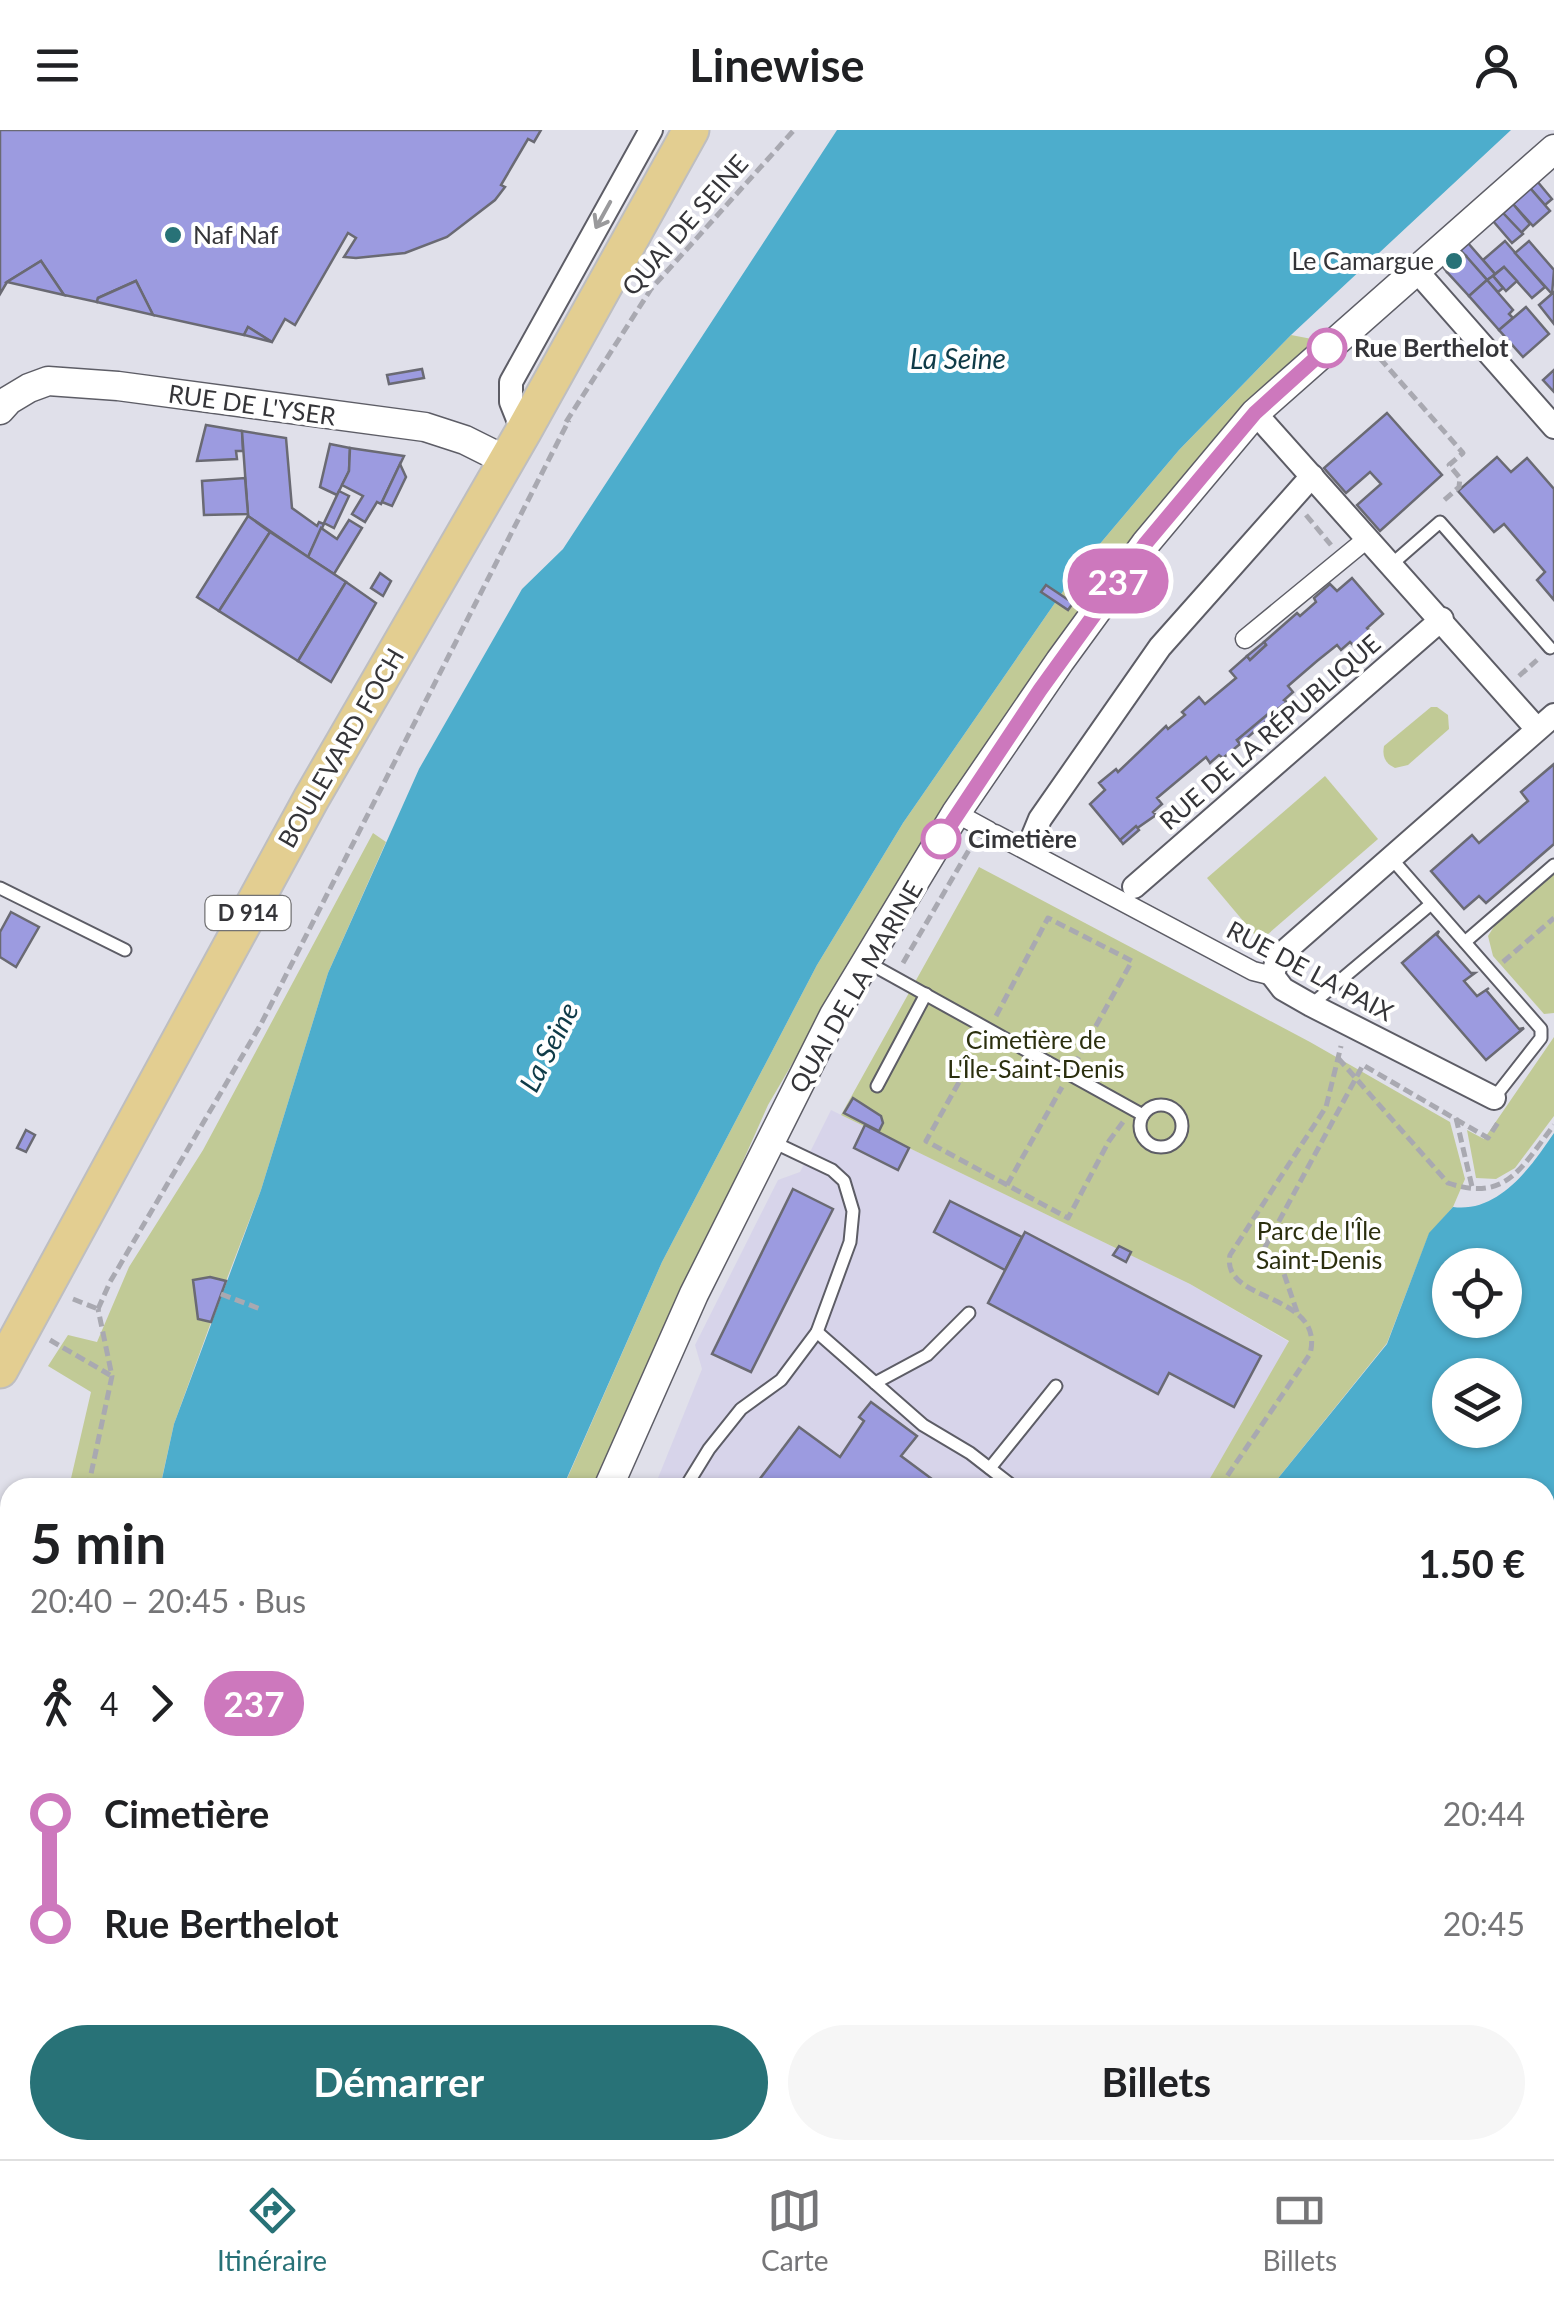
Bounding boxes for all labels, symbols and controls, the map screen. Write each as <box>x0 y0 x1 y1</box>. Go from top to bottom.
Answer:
icon: menu <box>30 38 85 93</box>
text: Linewise <box>689 38 865 92</box>
icon: person <box>1469 38 1524 93</box>
street label: QUAI DE SEINE <box>615 148 754 301</box>
one-way arrow <box>593 200 613 230</box>
place label: Naf Naf <box>193 219 279 249</box>
marker: Naf Naf <box>162 224 184 246</box>
place label: Le Camargue <box>1291 245 1434 275</box>
marker: Le Camargue <box>1443 250 1465 272</box>
marker: Rue Berthelot <box>1308 329 1346 367</box>
place label: Rue Berthelot <box>1354 332 1509 362</box>
water label: La Seine <box>910 341 1006 375</box>
street label: RUE DE L'YSER <box>166 377 338 431</box>
line badge: 237 <box>1060 548 1176 614</box>
text: 237 <box>1088 560 1148 602</box>
street label: RUE DE LA RÉPUBLIQUE <box>1153 627 1386 835</box>
street label: BOULEVARD FOCH <box>271 642 409 853</box>
marker: Cimetière <box>922 820 960 858</box>
place label: Cimetière <box>968 823 1077 853</box>
street label: QUAI DE LA MARINE <box>782 875 928 1098</box>
road number: D 914 <box>206 896 290 930</box>
street label: RUE DE LA PAIX <box>1222 914 1399 1027</box>
water label: La Seine <box>511 996 585 1097</box>
park label: Cimetière de L'Île-Saint-Denis <box>947 1024 1125 1083</box>
park label: Parc de l'Île Saint-Denis <box>1256 1215 1382 1274</box>
map controls <box>1432 1248 1522 1448</box>
button: locate <box>1432 1248 1522 1338</box>
button: layers <box>1432 1358 1522 1448</box>
text: 5 min <box>30 1510 166 1576</box>
text: 1.50 € <box>1419 1540 1525 1586</box>
text: 20:40 – 20:45 · Bus <box>30 1581 306 1620</box>
icon: walk <box>30 1676 85 1731</box>
icon: forward <box>134 1676 189 1731</box>
text: 237 <box>224 1682 284 1724</box>
text: 4 <box>100 1684 119 1723</box>
text: Cimetière <box>104 1790 269 1836</box>
text: 20:44 <box>1443 1794 1525 1833</box>
text: Rue Berthelot <box>104 1900 339 1946</box>
text: 20:45 <box>1443 1904 1525 1943</box>
button: Démarrer <box>30 2025 768 2140</box>
button: Billets <box>788 2025 1525 2140</box>
tab: Itinéraire <box>217 2183 327 2277</box>
tab: Carte <box>761 2183 829 2277</box>
tab: Billets <box>1262 2183 1337 2277</box>

